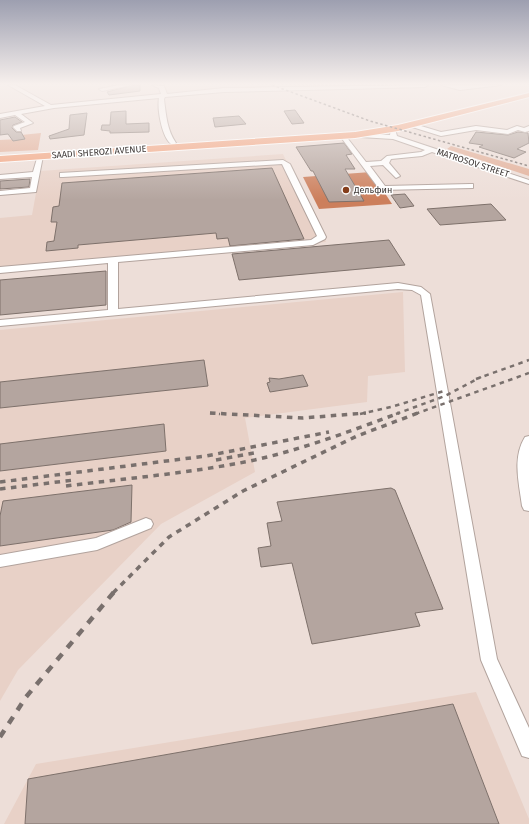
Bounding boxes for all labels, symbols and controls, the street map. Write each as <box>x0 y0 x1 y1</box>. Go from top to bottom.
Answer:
street label: SAADI SHEROZI AVENUE <box>51 144 147 160</box>
street label: MATROSOV STREET <box>436 147 511 180</box>
marker: Дельфин <box>341 185 351 195</box>
place label: Дельфин <box>353 185 392 195</box>

